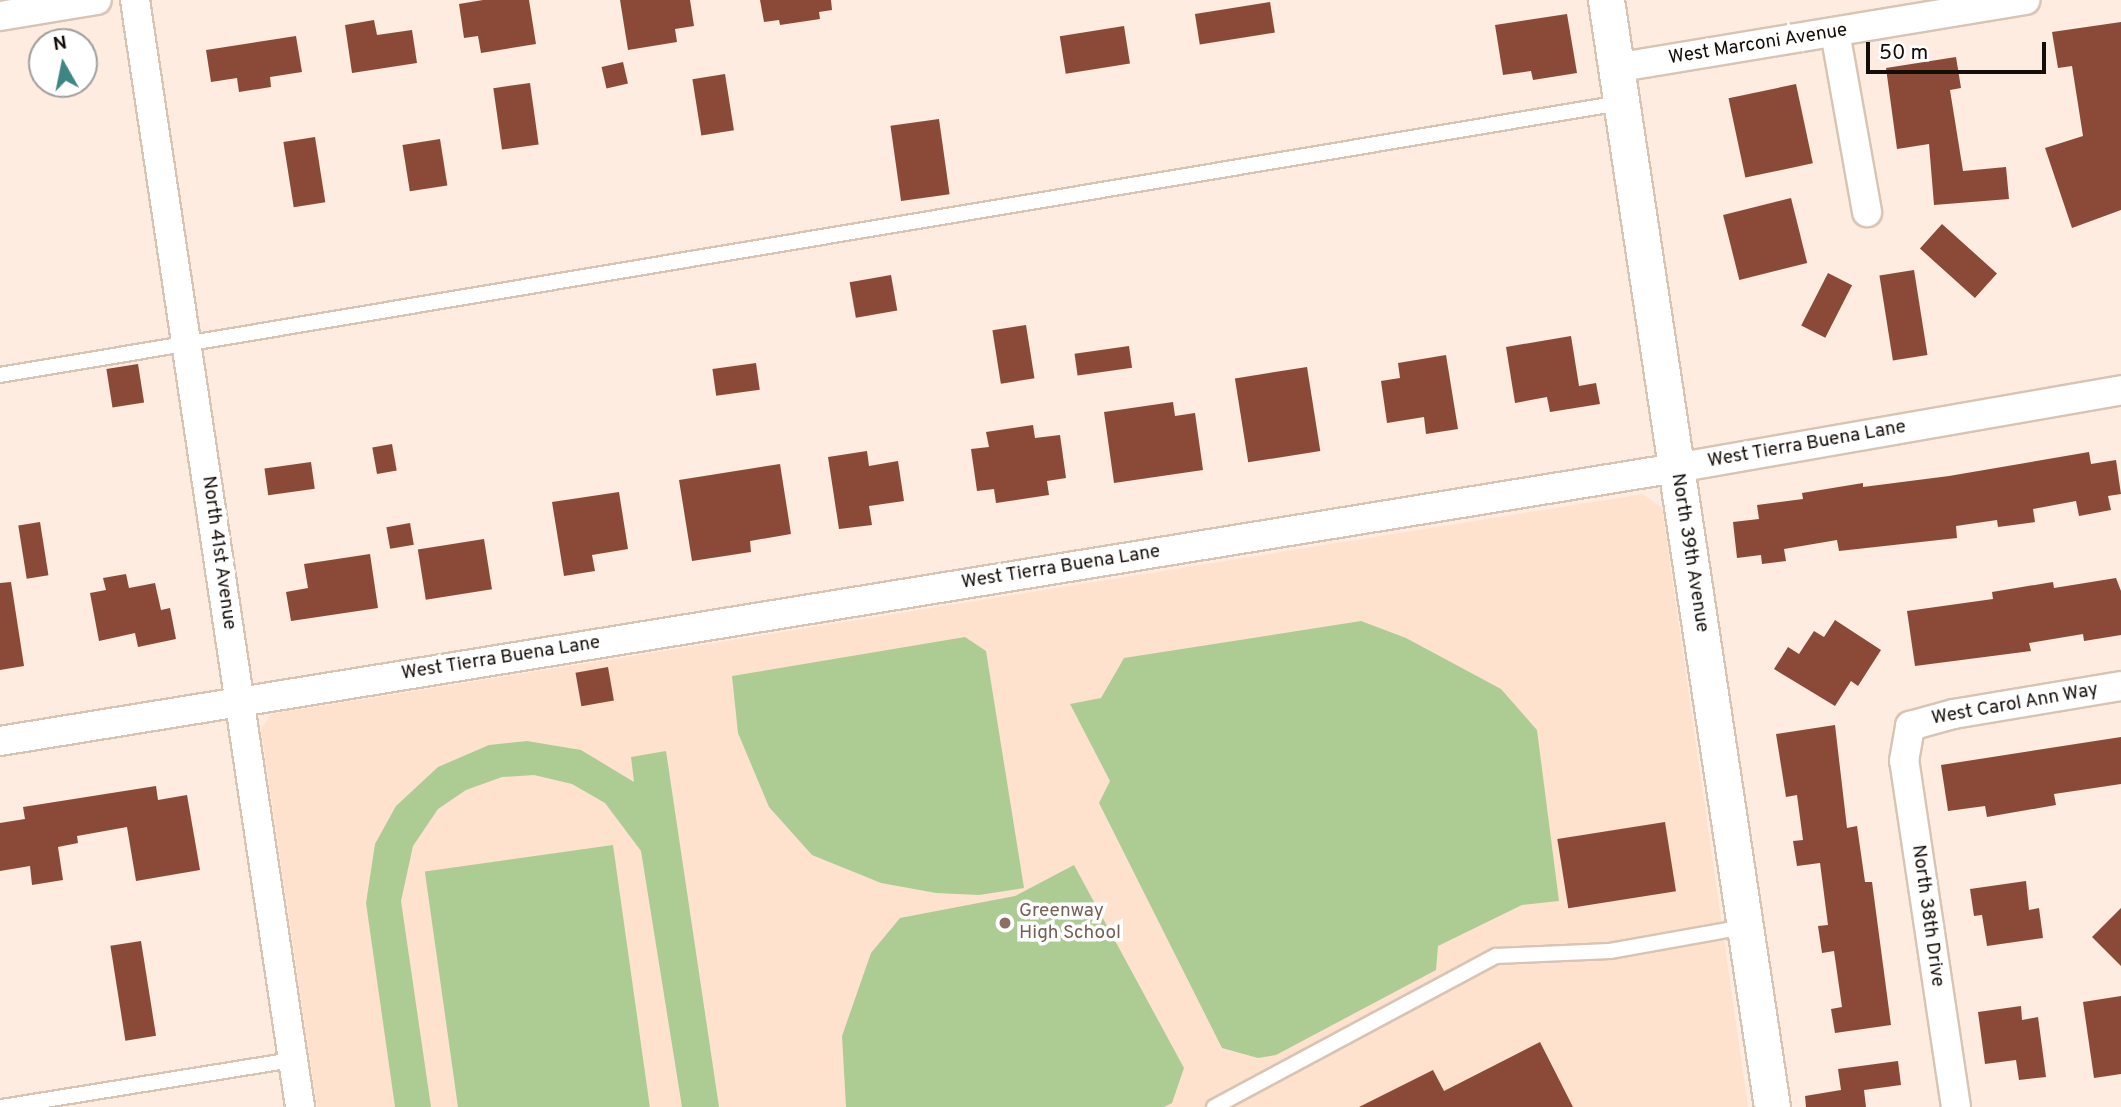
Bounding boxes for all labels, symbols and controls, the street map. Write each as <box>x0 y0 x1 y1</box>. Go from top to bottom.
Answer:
street label: West Marconi Avenue <box>1667 20 1849 70</box>
north arrow <box>28 28 98 98</box>
scale bar <box>1869 28 2049 72</box>
text: N <box>51 31 69 57</box>
text: 50 m <box>1879 40 1928 67</box>
street label: West Tierra Buena Lane <box>1706 416 1908 474</box>
street label: North 39th Avenue <box>1665 471 1713 635</box>
street label: North 41st Avenue <box>196 474 240 632</box>
street label: West Tierra Buena Lane <box>960 541 1162 595</box>
street label: West Tierra Buena Lane <box>400 632 602 686</box>
street label: West Carol Ann Way <box>1929 679 2101 731</box>
street label: North 38th Drive <box>1906 843 1948 989</box>
place label: Greenway High School <box>1019 901 1121 945</box>
marker: Greenway High School <box>997 915 1013 931</box>

